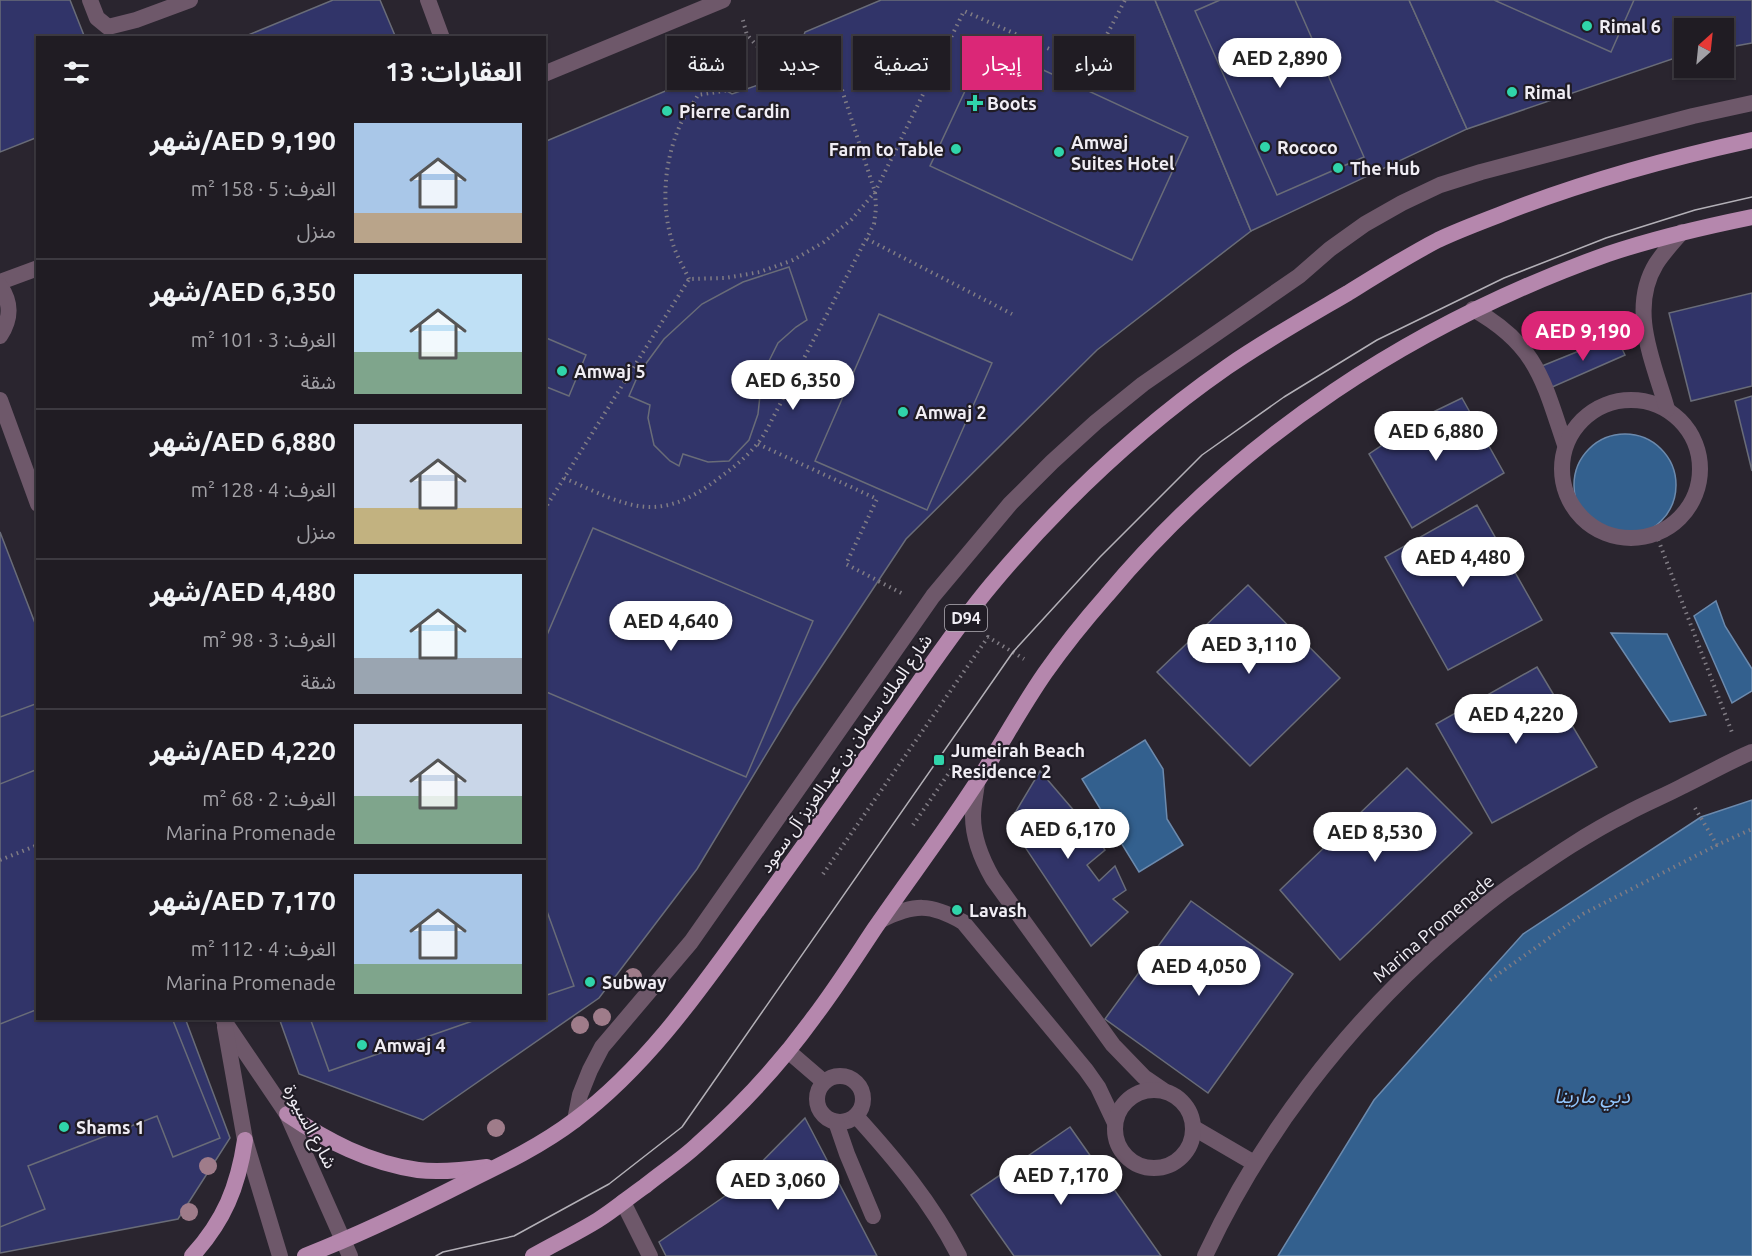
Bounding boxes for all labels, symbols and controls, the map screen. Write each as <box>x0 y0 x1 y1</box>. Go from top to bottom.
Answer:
place label: Rimal 6 <box>1599 16 1661 36</box>
north arrow <box>1674 18 1734 78</box>
map controls <box>1674 18 1734 78</box>
marker: Rimal 6 <box>1580 19 1594 33</box>
chip: شقة <box>667 36 746 90</box>
chip: جديد <box>758 36 841 90</box>
chip: تصفية <box>853 36 950 90</box>
chip: إيجار <box>962 36 1042 90</box>
chip: شراء <box>1054 36 1134 90</box>
pin: AED 2,890 <box>1211 38 1349 89</box>
text: AED 2,890 <box>1232 46 1328 69</box>
icon: filters <box>60 56 93 89</box>
text: العقارات: 13 <box>385 57 522 86</box>
place label: Rimal <box>1524 82 1572 102</box>
marker: Rimal <box>1505 85 1519 99</box>
place label: Boots <box>987 93 1037 113</box>
marker: Boots <box>968 96 982 110</box>
place label: Pierre Cardin <box>679 101 790 121</box>
marker: Pierre Cardin <box>660 104 674 118</box>
text: AED 9,190/شهر <box>150 126 336 155</box>
place label: Amwaj Suites Hotel <box>1071 132 1175 173</box>
place label: Rococo <box>1277 137 1338 157</box>
place label: Farm to Table <box>829 139 944 159</box>
marker: Rococo <box>1258 140 1272 154</box>
marker: Farm to Table <box>949 142 963 156</box>
marker: Amwaj Suites Hotel <box>1052 145 1066 159</box>
icon: home <box>402 147 474 219</box>
place label: The Hub <box>1350 158 1420 178</box>
marker: The Hub <box>1331 161 1345 175</box>
text: الغرف: 5 · 158 m² <box>191 177 336 200</box>
text: منزل <box>297 219 336 242</box>
text: AED 6,350/شهر <box>150 277 336 306</box>
icon: home <box>402 298 474 370</box>
pin: AED 9,190 <box>1514 311 1652 362</box>
text: AED 9,190 <box>1535 319 1631 342</box>
text: الغرف: 3 · 101 m² <box>191 328 336 351</box>
pin: AED 6,350 <box>724 360 862 411</box>
place label: Amwaj 5 <box>574 361 646 381</box>
marker: Amwaj 5 <box>555 364 569 378</box>
text: AED 6,350 <box>745 368 841 391</box>
text: شقة <box>301 370 336 393</box>
place label: Amwaj 2 <box>915 402 987 422</box>
marker: Amwaj 2 <box>896 405 910 419</box>
pin: AED 6,880 <box>1367 411 1505 462</box>
text: AED 6,880 <box>1388 419 1484 442</box>
text: AED 6,880/شهر <box>150 427 336 456</box>
icon: home <box>402 448 474 520</box>
text: الغرف: 4 · 128 m² <box>191 478 336 501</box>
text: منزل <box>297 520 336 543</box>
pin: AED 4,480 <box>1394 537 1532 588</box>
text: AED 4,480 <box>1415 545 1511 568</box>
text: AED 4,480/شهر <box>150 577 336 606</box>
icon: home <box>402 598 474 670</box>
pin: AED 4,640 <box>602 601 740 652</box>
road number: D94 <box>945 605 987 631</box>
text: AED 4,640 <box>623 609 719 632</box>
pin: AED 3,110 <box>1180 624 1318 675</box>
text: الغرف: 3 · 98 m² <box>202 628 336 651</box>
street label: شارع الملك سلمان بن عبدالعزيز آل سعود <box>755 630 939 879</box>
text: AED 3,110 <box>1201 632 1297 655</box>
text: شقة <box>301 670 336 693</box>
pin: AED 4,220 <box>1447 694 1585 745</box>
text: AED 4,220 <box>1468 702 1564 725</box>
text: AED 4,220/شهر <box>150 736 336 765</box>
place label: Jumeirah Beach Residence 2 <box>951 740 1085 781</box>
icon: home <box>402 748 474 820</box>
marker: Jumeirah Beach Residence 2 <box>932 753 946 767</box>
text: الغرف: 2 · 68 m² <box>202 787 336 810</box>
pin: AED 6,170 <box>999 809 1137 860</box>
pin: AED 8,530 <box>1306 812 1444 863</box>
text: AED 6,170 <box>1020 817 1116 840</box>
text: AED 8,530 <box>1327 820 1423 843</box>
text: Marina Promenade <box>166 821 336 844</box>
street label: Marina Promenade <box>1369 870 1497 986</box>
text: AED 7,170/شهر <box>150 886 336 915</box>
icon: home <box>402 898 474 970</box>
place label: Lavash <box>969 900 1027 920</box>
marker: Lavash <box>950 903 964 917</box>
text: الغرف: 4 · 112 m² <box>191 937 336 960</box>
pin: AED 4,050 <box>1130 946 1268 997</box>
text: AED 4,050 <box>1151 954 1247 977</box>
text: Marina Promenade <box>166 971 336 994</box>
place label: Subway <box>602 972 667 992</box>
marker: Subway <box>583 975 597 989</box>
place label: Amwaj 4 <box>374 1035 446 1055</box>
marker: Amwaj 4 <box>355 1038 369 1052</box>
street label: شارع السيورة <box>276 1081 341 1174</box>
water label: دبي مارينا <box>1554 1084 1630 1111</box>
place label: Shams 1 <box>76 1117 145 1137</box>
marker: Shams 1 <box>57 1120 71 1134</box>
pin: AED 7,170 <box>992 1155 1130 1206</box>
pin: AED 3,060 <box>709 1160 847 1211</box>
text: AED 7,170 <box>1013 1163 1109 1186</box>
text: AED 3,060 <box>730 1168 826 1191</box>

